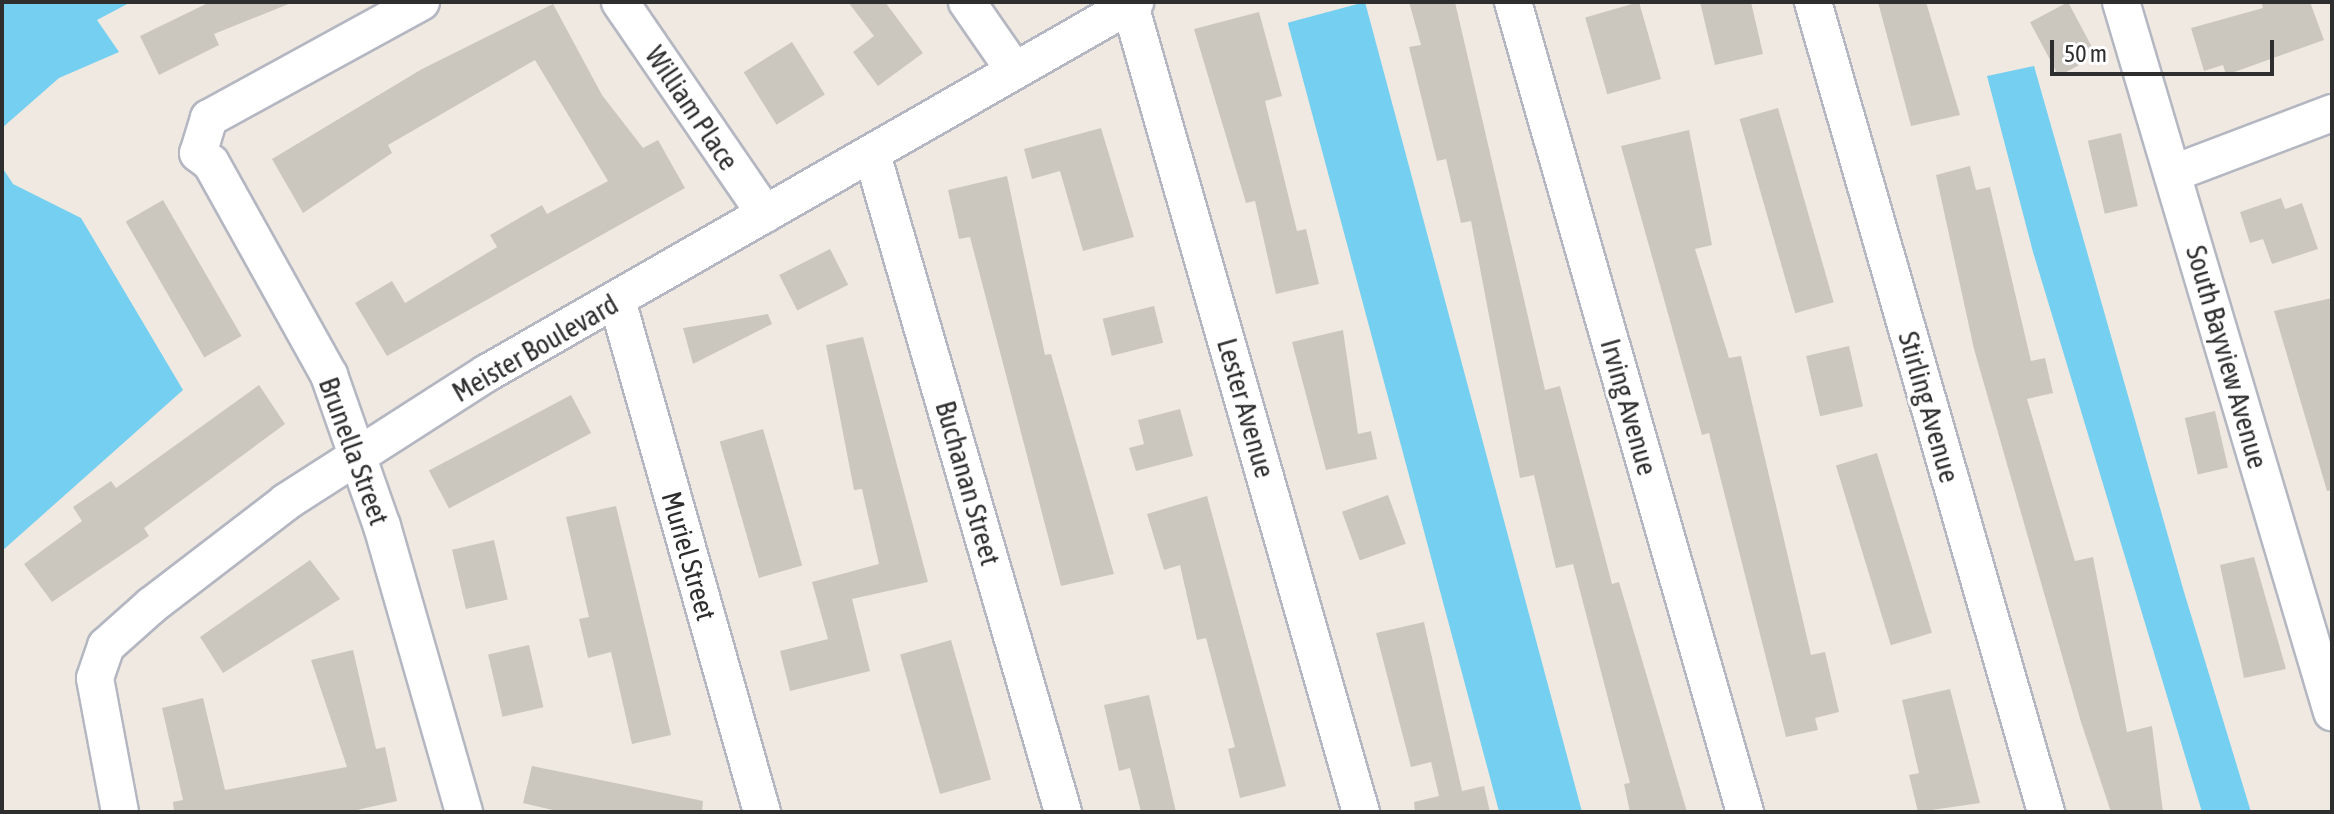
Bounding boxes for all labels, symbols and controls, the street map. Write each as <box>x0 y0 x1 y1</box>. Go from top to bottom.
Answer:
scale bar <box>2054 24 2278 74</box>
street label: William Place <box>638 40 746 176</box>
text: 50 m <box>2064 40 2107 67</box>
street label: South Bayview Avenue <box>2179 242 2275 472</box>
street label: Meister Boulevard <box>446 287 624 409</box>
street label: Stirling Avenue <box>1891 328 1967 486</box>
street label: Lester Avenue <box>1210 334 1282 482</box>
street label: Irving Avenue <box>1594 335 1664 479</box>
street label: Brunella Street <box>312 373 396 529</box>
street label: Buchanan Street <box>929 397 1007 569</box>
street label: Muriel Street <box>655 488 723 624</box>

